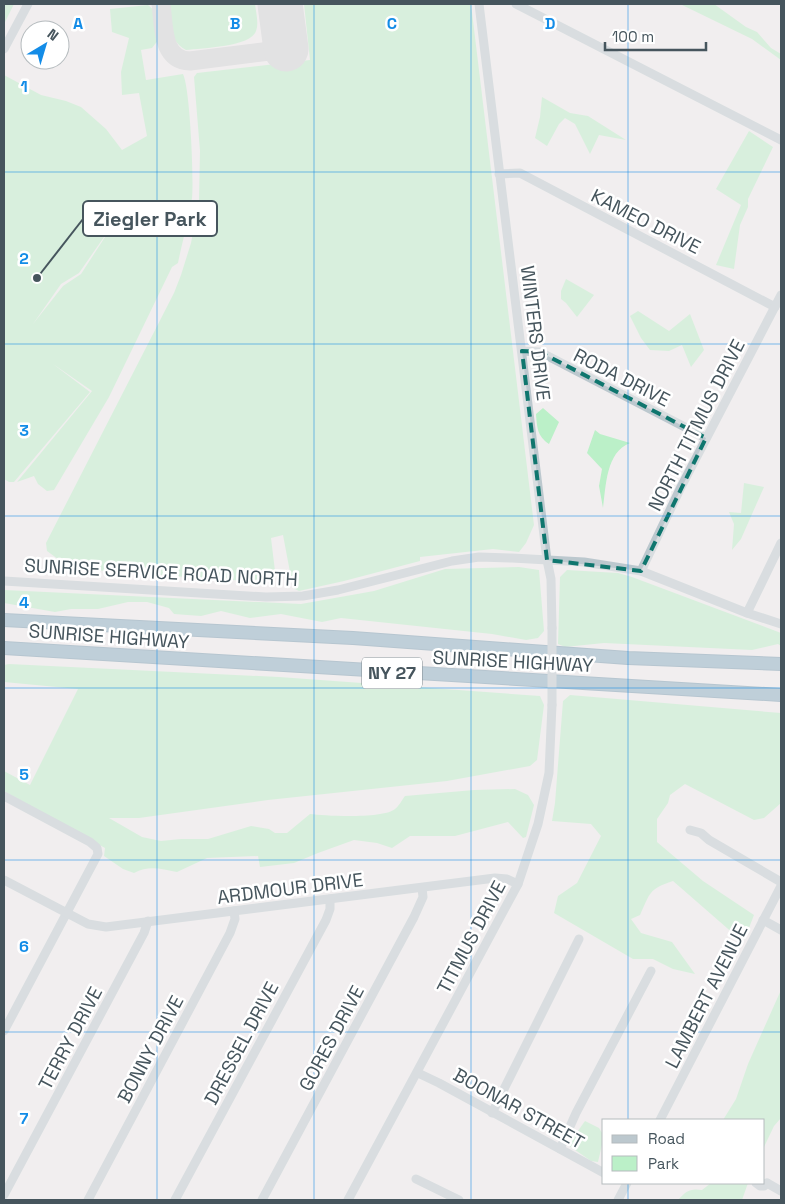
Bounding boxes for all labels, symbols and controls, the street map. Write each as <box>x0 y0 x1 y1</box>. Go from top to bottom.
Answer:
text: A <box>73 13 83 34</box>
text: B <box>230 13 240 34</box>
text: C <box>387 13 397 34</box>
text: D <box>545 13 555 34</box>
north arrow <box>20 20 70 70</box>
scale bar <box>605 20 706 52</box>
text: N <box>44 25 62 45</box>
text: 100 m <box>612 27 654 46</box>
text: 1 <box>20 76 28 97</box>
street label: KAMEO DRIVE <box>587 183 705 260</box>
callout: Ziegler Park <box>83 201 217 236</box>
text: Ziegler Park <box>93 206 207 232</box>
text: 2 <box>19 248 29 269</box>
street label: WINTERS DRIVE <box>515 264 556 402</box>
street label: NORTH TITMUS DRIVE <box>642 335 751 515</box>
street label: RODA DRIVE <box>569 342 674 412</box>
text: 3 <box>19 420 29 441</box>
street label: SUNRISE SERVICE ROAD NORTH <box>24 553 298 592</box>
text: 4 <box>19 592 29 613</box>
street label: SUNRISE HIGHWAY <box>28 618 191 655</box>
street label: SUNRISE HIGHWAY <box>432 645 594 678</box>
road number: NY 27 <box>362 658 422 688</box>
text: 5 <box>19 764 29 785</box>
street label: ARDMOUR DRIVE <box>216 867 364 910</box>
street label: TITMUS DRIVE <box>431 876 512 998</box>
street label: LAMBERT AVENUE <box>659 920 754 1073</box>
text: 6 <box>19 936 29 957</box>
street label: DRESSEL DRIVE <box>199 977 284 1109</box>
street label: GORES DRIVE <box>293 981 370 1095</box>
street label: TERRY DRIVE <box>33 982 108 1094</box>
street label: BONNY DRIVE <box>112 991 189 1107</box>
street label: BOONAR STREET <box>449 1062 589 1155</box>
text: 7 <box>20 1108 29 1129</box>
legend <box>602 1119 765 1184</box>
text: Road <box>648 1129 685 1148</box>
text: Park <box>648 1154 679 1173</box>

